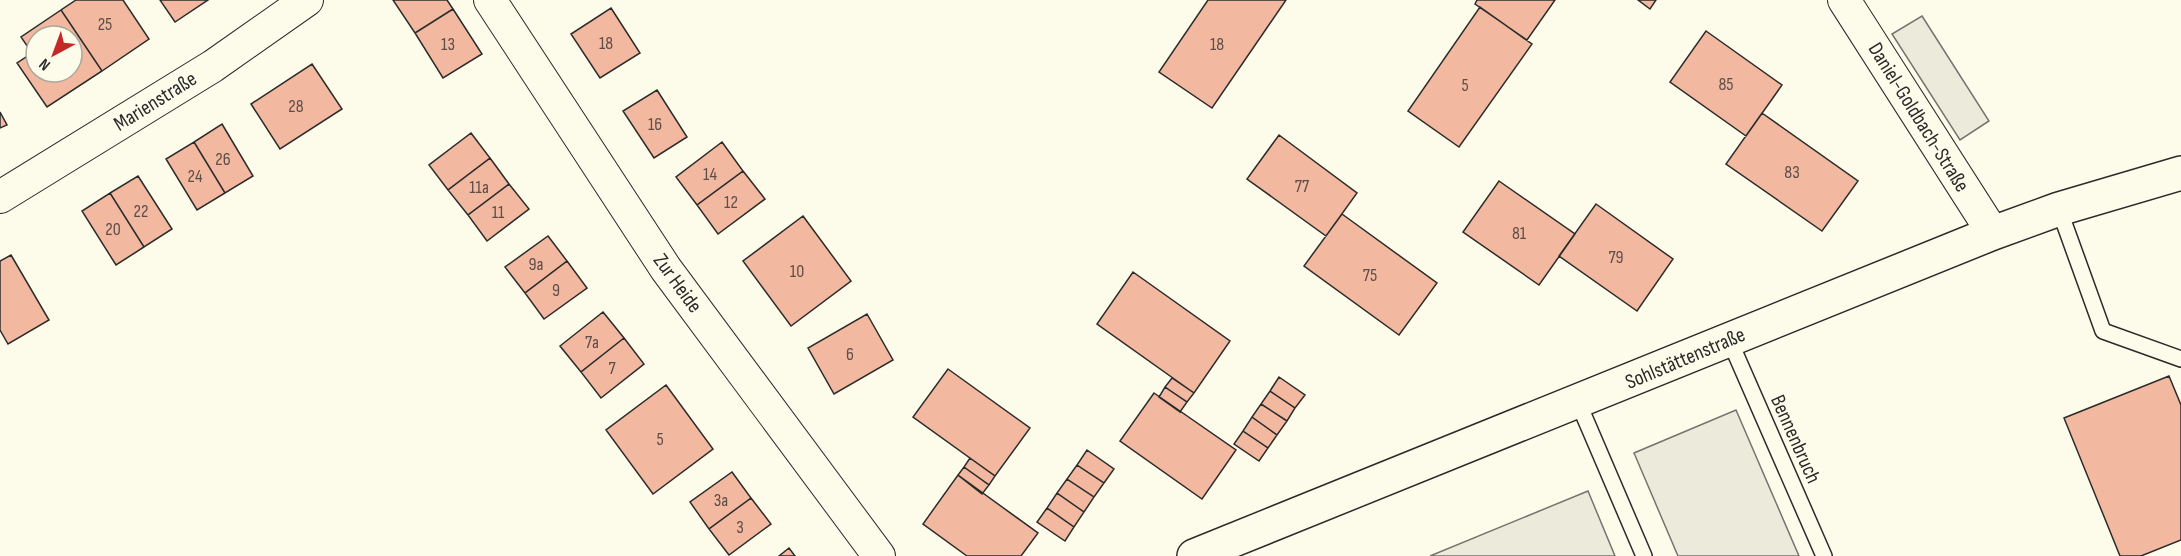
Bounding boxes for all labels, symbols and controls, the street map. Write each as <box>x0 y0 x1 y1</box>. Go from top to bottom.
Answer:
house number: 25 <box>98 14 112 35</box>
north arrow <box>24 24 84 84</box>
house number: 18 <box>599 33 613 54</box>
house number: 13 <box>441 34 455 55</box>
house number: 18 <box>1210 34 1224 55</box>
street label: Daniel-Goldbach-Straße <box>1863 38 1975 197</box>
text: N <box>36 54 55 74</box>
street label: Marienstraße <box>109 66 201 137</box>
house number: 85 <box>1718 74 1734 95</box>
house number: 5 <box>1461 75 1469 96</box>
house number: 28 <box>288 96 304 117</box>
house number: 16 <box>648 114 662 135</box>
house number: 26 <box>215 149 231 170</box>
house number: 83 <box>1784 162 1800 183</box>
house number: 14 <box>703 164 717 185</box>
house number: 24 <box>188 166 203 187</box>
house number: 77 <box>1295 176 1310 197</box>
house number: 11a <box>469 177 489 198</box>
house number: 12 <box>724 192 738 213</box>
house number: 22 <box>134 201 148 222</box>
house number: 11 <box>492 202 505 223</box>
house number: 20 <box>105 219 121 240</box>
house number: 81 <box>1512 223 1527 244</box>
house number: 79 <box>1608 247 1624 268</box>
street label: Zur Heide <box>648 249 707 318</box>
house number: 9a <box>529 254 544 275</box>
house number: 10 <box>790 261 804 282</box>
house number: 75 <box>1363 265 1377 286</box>
house number: 9 <box>552 280 560 301</box>
street label: Sohlstättenstraße <box>1622 322 1749 395</box>
house number: 7a <box>585 332 599 353</box>
house number: 6 <box>846 344 854 365</box>
house number: 7 <box>608 358 616 379</box>
street label: Bennenbruch <box>1765 391 1826 487</box>
house number: 5 <box>656 429 664 450</box>
house number: 3a <box>714 490 728 511</box>
house number: 3 <box>736 517 744 538</box>

